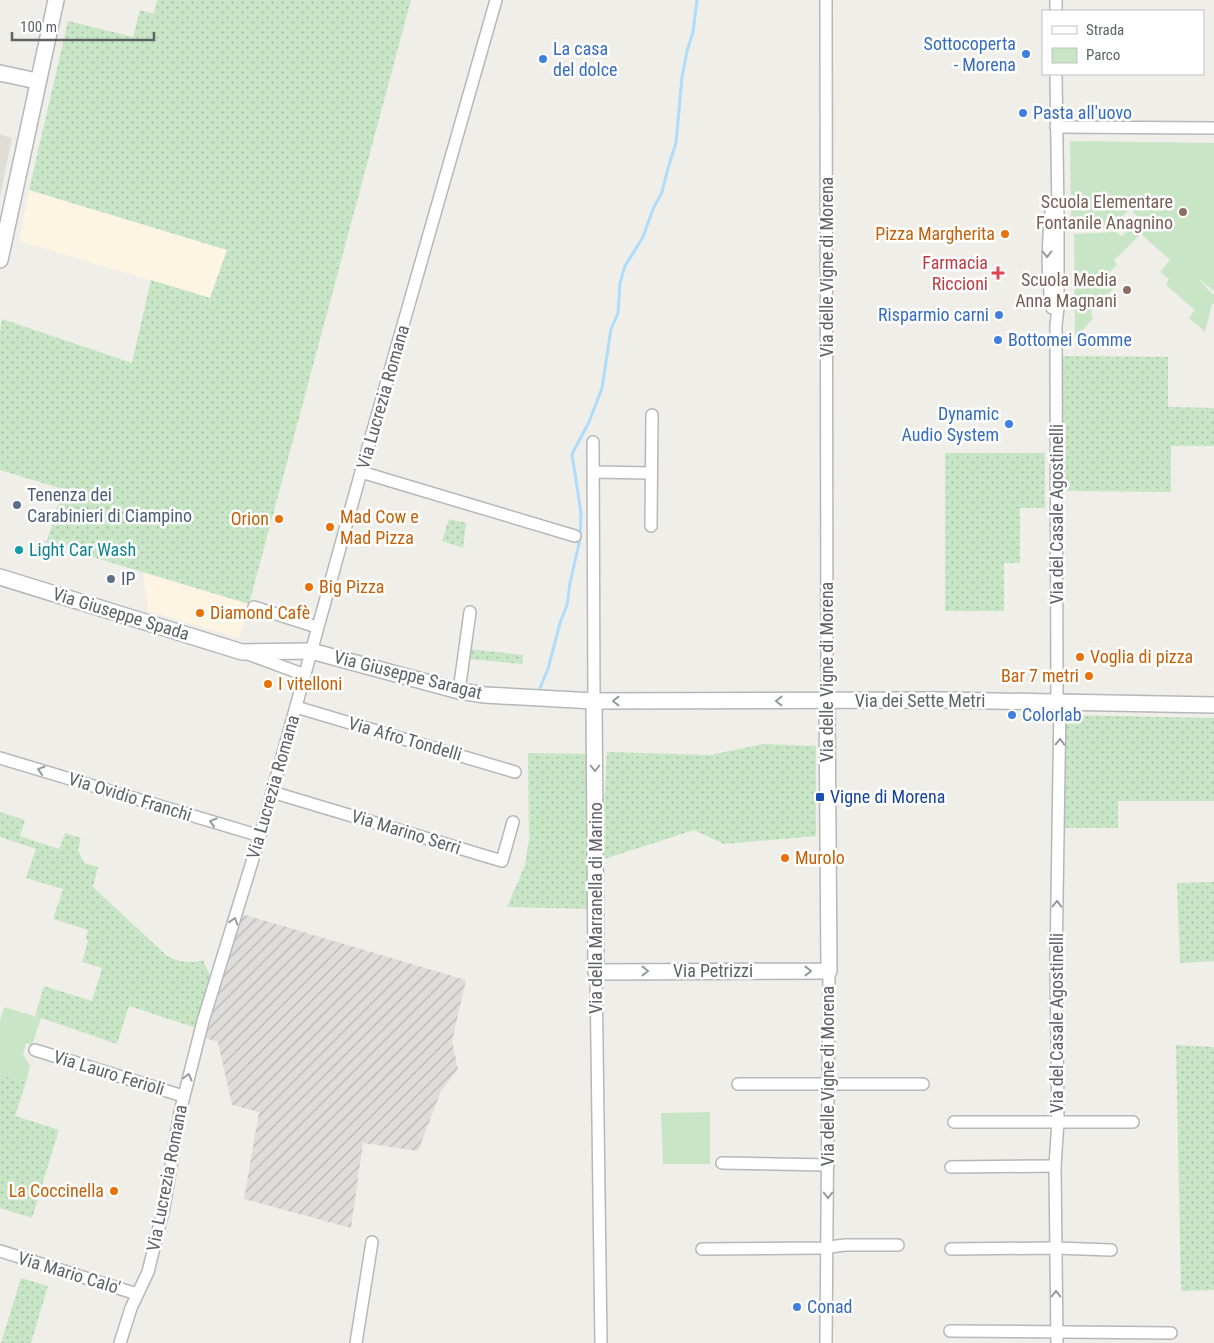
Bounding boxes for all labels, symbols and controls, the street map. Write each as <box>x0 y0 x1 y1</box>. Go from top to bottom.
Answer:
scale bar <box>12 10 155 42</box>
legend <box>1042 10 1204 75</box>
text: 100 m <box>20 18 57 36</box>
text: Strada <box>1086 21 1124 39</box>
place label: Sottocoperta - Morena <box>924 33 1016 75</box>
place label: La casa del dolce <box>553 38 617 80</box>
text: Parco <box>1086 46 1120 64</box>
marker: Sottocoperta - Morena <box>1020 48 1032 60</box>
marker: La casa del dolce <box>537 53 549 65</box>
place label: Pasta all'uovo <box>1033 102 1132 123</box>
marker: Pasta all'uovo <box>1017 107 1029 119</box>
street label: Via delle Vigne di Morena <box>816 177 837 357</box>
place label: Scuola Elementare Fontanile Anagnino <box>1036 191 1173 233</box>
marker: Scuola Elementare Fontanile Anagnino <box>1177 206 1189 218</box>
place label: Pizza Margherita <box>875 223 995 244</box>
marker: Pizza Margherita <box>999 228 1011 240</box>
one-way arrow <box>1042 250 1052 258</box>
place label: Farmacia Riccioni <box>922 252 988 294</box>
marker: Farmacia Riccioni <box>992 267 1004 279</box>
place label: Scuola Media Anna Magnani <box>1015 269 1117 311</box>
marker: Scuola Media Anna Magnani <box>1121 284 1133 296</box>
place label: Risparmio carni <box>878 304 989 325</box>
marker: Risparmio carni <box>993 309 1005 321</box>
street label: Via Lucrezia Romana <box>352 322 413 471</box>
place label: Bottomei Gomme <box>1008 329 1132 350</box>
marker: Bottomei Gomme <box>992 334 1004 346</box>
place label: Dynamic Audio System <box>901 403 999 445</box>
marker: Dynamic Audio System <box>1003 418 1015 430</box>
street label: Via del Casale Agostinelli <box>1046 424 1067 604</box>
place label: Tenenza dei Carabinieri di Ciampino <box>27 484 192 526</box>
marker: Tenenza dei Carabinieri di Ciampino <box>11 499 23 511</box>
place label: Mad Cow e Mad Pizza <box>340 506 419 548</box>
place label: Orion <box>231 508 269 529</box>
marker: Orion <box>273 513 285 525</box>
marker: Mad Cow e Mad Pizza <box>324 521 336 533</box>
place label: Light Car Wash <box>29 539 136 560</box>
marker: Light Car Wash <box>13 544 25 556</box>
place label: IP <box>121 568 136 589</box>
marker: IP <box>105 573 117 585</box>
place label: Big Pizza <box>319 576 385 597</box>
marker: Big Pizza <box>303 581 315 593</box>
street label: Via delle Vigne di Morena <box>816 582 837 762</box>
street label: Via Giuseppe Spada <box>50 583 192 644</box>
place label: Diamond Cafè <box>210 602 310 623</box>
marker: Diamond Cafè <box>194 607 206 619</box>
street label: Via Giuseppe Saragat <box>332 646 484 703</box>
place label: Voglia di pizza <box>1090 646 1193 667</box>
marker: Voglia di pizza <box>1074 651 1086 663</box>
place label: Bar 7 metri <box>1001 665 1079 686</box>
marker: Bar 7 metri <box>1083 670 1095 682</box>
place label: I vitelloni <box>278 673 342 694</box>
marker: I vitelloni <box>262 678 274 690</box>
street label: Via dei Sette Metri <box>855 690 985 711</box>
one-way arrow <box>612 696 620 706</box>
one-way arrow <box>774 696 782 706</box>
place label: Colorlab <box>1022 704 1082 725</box>
marker: Colorlab <box>1006 709 1018 721</box>
street label: Via Lucrezia Romana <box>242 712 303 861</box>
street label: Via Afro Tondelli <box>346 712 464 765</box>
one-way arrow <box>1054 738 1065 746</box>
one-way arrow <box>590 764 600 772</box>
one-way arrow <box>37 766 46 776</box>
street label: Via Ovidio Franchi <box>66 768 194 825</box>
place label: Vigne di Morena <box>830 786 945 807</box>
marker: Vigne di Morena <box>814 791 826 803</box>
street label: Via della Marranella di Marino <box>585 802 606 1014</box>
street label: Via Marino Serri <box>349 805 464 858</box>
one-way arrow <box>210 817 218 827</box>
place label: Murolo <box>795 847 845 868</box>
marker: Murolo <box>779 852 791 864</box>
one-way arrow <box>1051 900 1062 908</box>
one-way arrow <box>228 918 238 926</box>
street label: Via del Casale Agostinelli <box>1046 933 1067 1113</box>
street label: Via Petrizzi <box>673 960 753 981</box>
one-way arrow <box>642 966 649 976</box>
one-way arrow <box>804 966 812 976</box>
street label: Via delle Vigne di Morena <box>817 986 838 1166</box>
street label: Via Lauro Ferioli <box>51 1046 167 1099</box>
one-way arrow <box>182 1073 193 1082</box>
street label: Via Lucrezia Romana <box>142 1103 191 1253</box>
place label: La Coccinella <box>9 1180 104 1201</box>
marker: La Coccinella <box>108 1185 120 1197</box>
one-way arrow <box>823 1192 833 1199</box>
street label: Via Mario Calo' <box>15 1247 123 1298</box>
one-way arrow <box>1051 1290 1061 1298</box>
place label: Conad <box>807 1296 853 1317</box>
marker: Conad <box>791 1301 803 1313</box>

